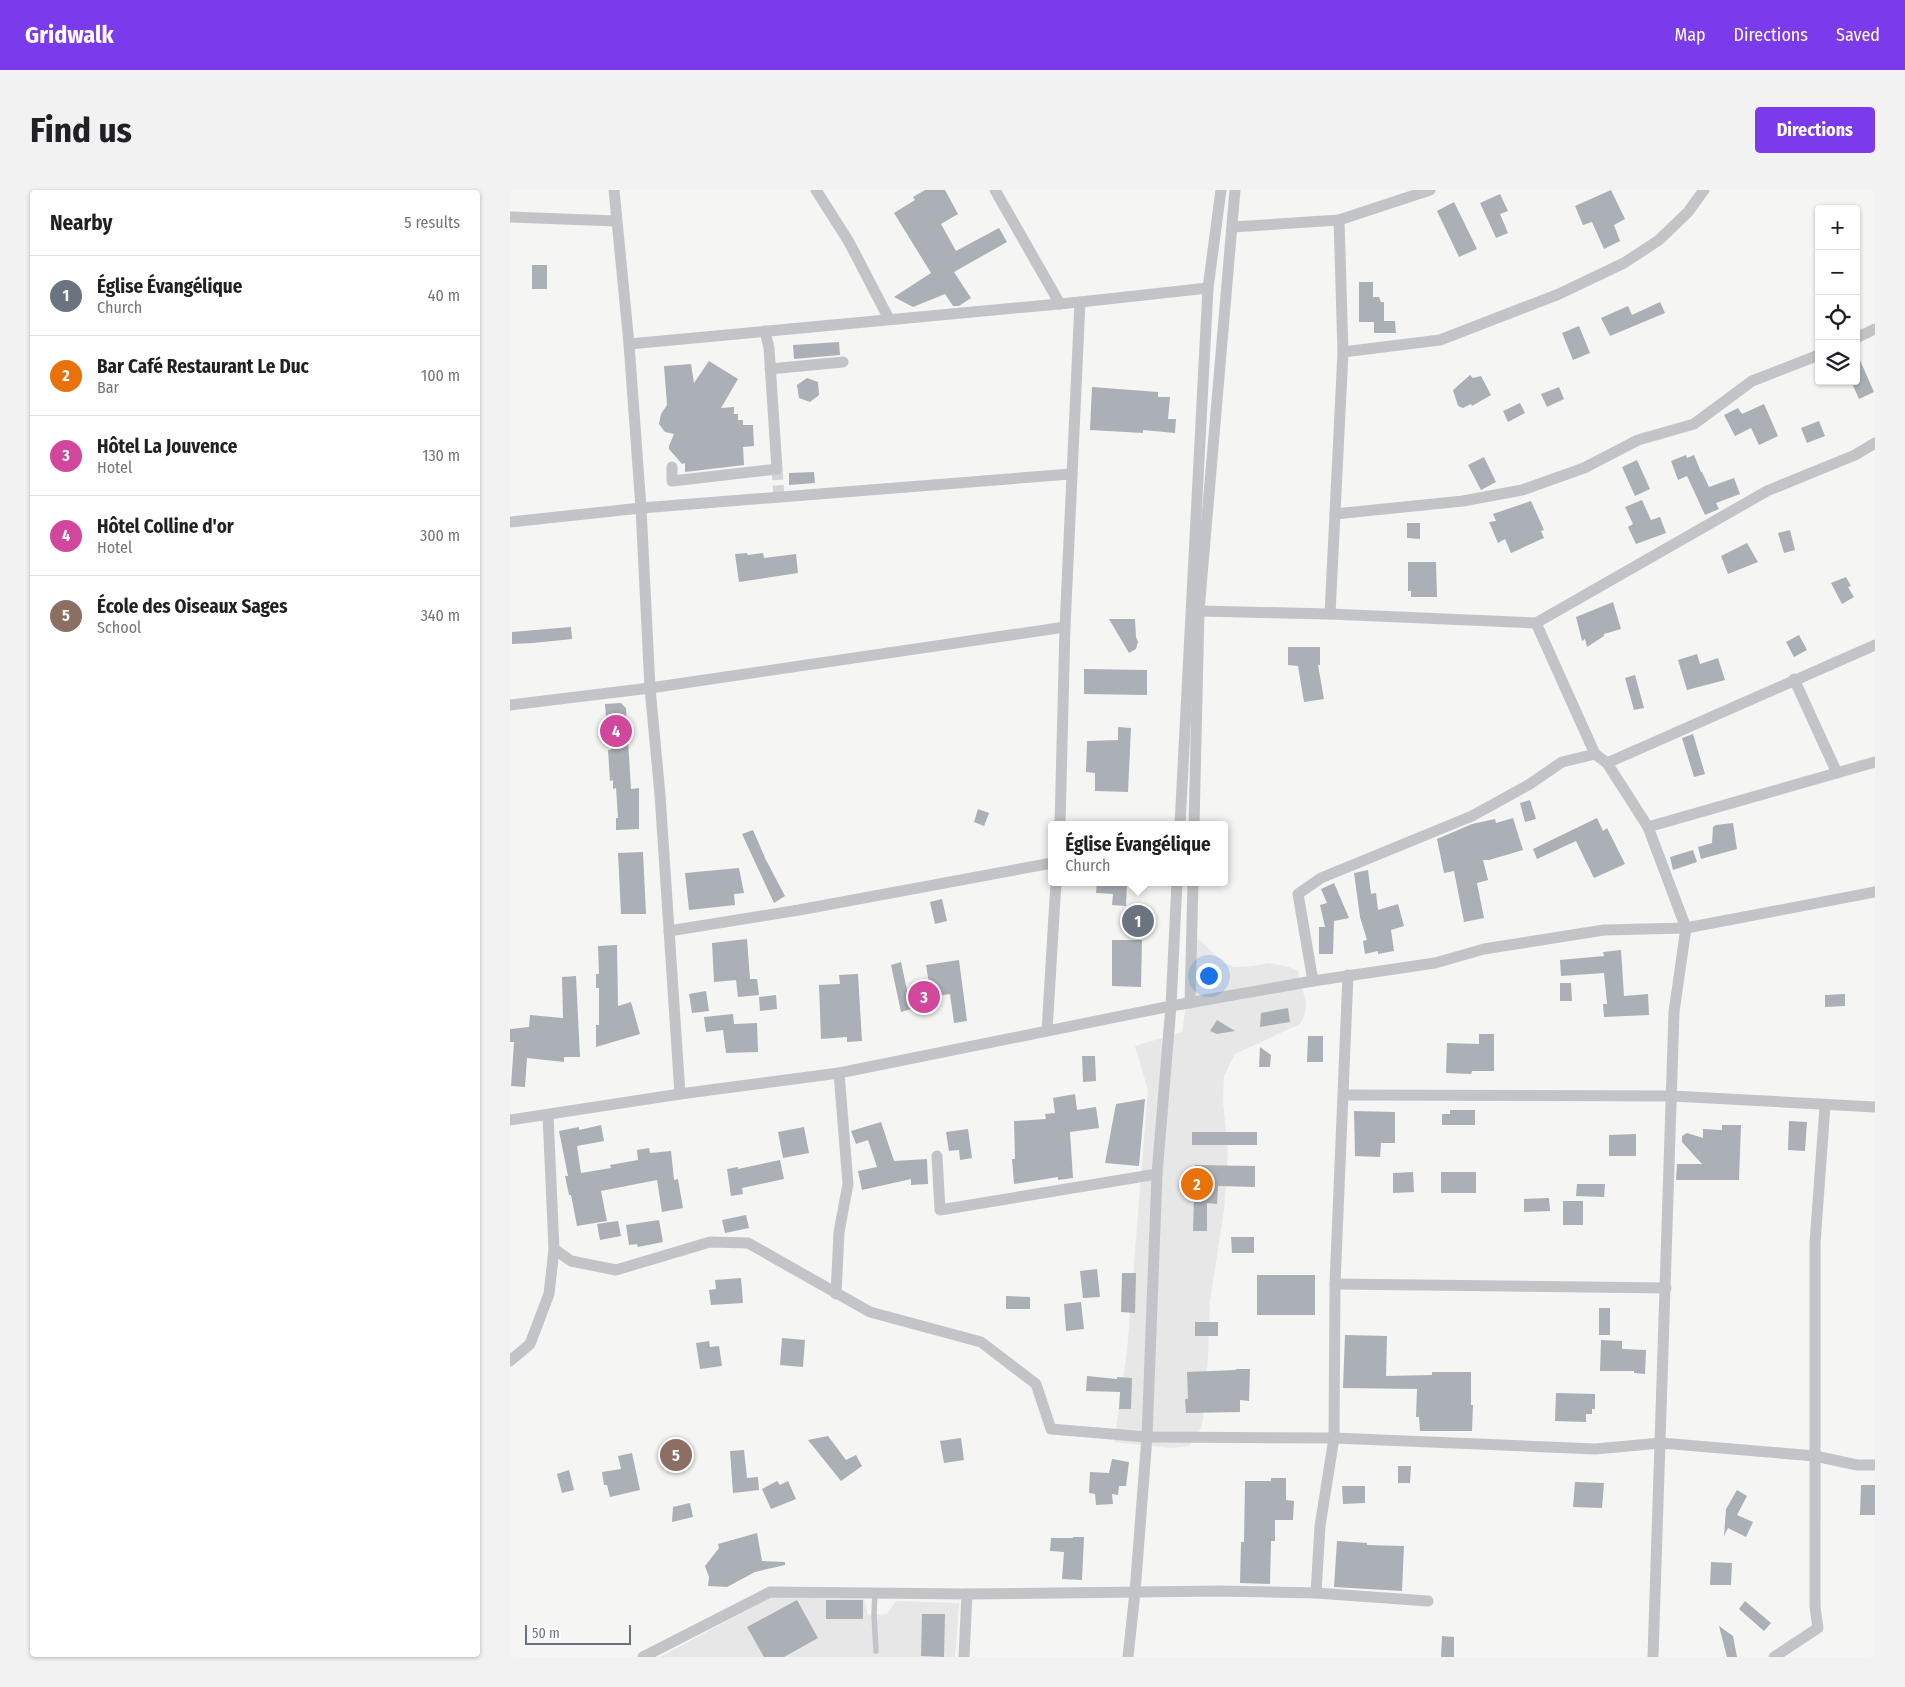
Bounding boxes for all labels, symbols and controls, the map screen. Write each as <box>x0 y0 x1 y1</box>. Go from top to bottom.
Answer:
text: Gridwalk <box>25 21 114 49</box>
text: Map <box>1674 24 1706 46</box>
text: Directions <box>1734 24 1808 46</box>
text: Saved <box>1836 24 1880 46</box>
button: Directions <box>1755 107 1875 153</box>
text: Find us <box>30 109 132 151</box>
map controls <box>1815 205 1860 385</box>
button: + <box>1815 205 1860 250</box>
text: Nearby <box>50 210 112 236</box>
text: 5 results <box>404 213 460 232</box>
button: − <box>1815 250 1860 295</box>
text: Église Évangélique <box>97 275 242 298</box>
text: 1 <box>63 286 69 305</box>
text: 40 m <box>428 286 460 305</box>
button: locate <box>1815 295 1860 340</box>
text: Church <box>97 298 142 317</box>
button: layers <box>1815 340 1860 385</box>
text: Bar Café Restaurant Le Duc <box>97 355 309 378</box>
text: 2 <box>62 366 70 385</box>
text: 100 m <box>421 366 460 385</box>
text: Bar <box>97 378 119 397</box>
text: Hôtel La Jouvence <box>97 435 237 458</box>
text: 3 <box>62 446 70 465</box>
text: 130 m <box>422 446 460 465</box>
text: Hotel <box>97 458 132 477</box>
text: Hôtel Colline d'or <box>97 515 234 538</box>
text: 4 <box>62 526 70 545</box>
text: 300 m <box>420 526 460 545</box>
text: Hotel <box>97 538 132 557</box>
text: École des Oiseaux Sages <box>97 595 288 618</box>
text: 5 <box>62 606 70 625</box>
text: 340 m <box>421 606 460 625</box>
text: School <box>97 618 141 637</box>
pin: 4 <box>600 712 632 750</box>
popup <box>1048 821 1228 886</box>
text: Église Évangélique <box>1065 833 1211 856</box>
text: Church <box>1065 856 1111 875</box>
pin: 1 <box>1122 902 1154 940</box>
your location <box>1196 963 1222 989</box>
pin: 3 <box>908 978 940 1016</box>
pin: 2 <box>1181 1165 1213 1203</box>
pin: 5 <box>660 1436 692 1474</box>
scale bar <box>525 1622 631 1645</box>
text: 50 m <box>532 1625 560 1642</box>

